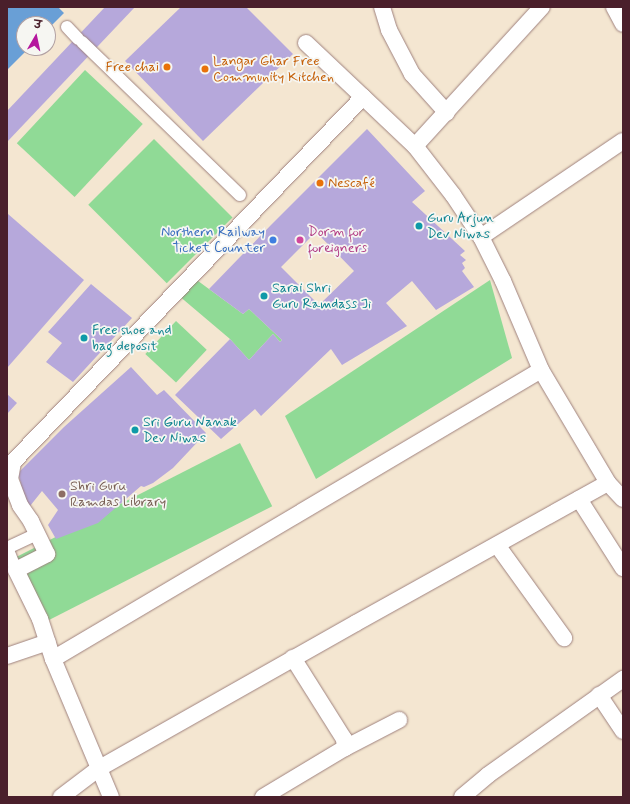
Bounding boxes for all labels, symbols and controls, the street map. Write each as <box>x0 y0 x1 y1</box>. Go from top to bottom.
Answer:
north arrow <box>16 16 56 56</box>
text: उ <box>33 18 42 33</box>
place label: Langar Ghar Free Community Kitchen <box>213 53 334 86</box>
place label: Free chai <box>105 59 159 75</box>
marker: Free chai <box>162 62 172 72</box>
marker: Langar Ghar Free Community Kitchen <box>200 64 210 74</box>
place label: Nescafé <box>328 175 375 191</box>
marker: Nescafé <box>315 178 325 188</box>
place label: Guru Arjun Dev Niwas <box>427 210 493 242</box>
marker: Guru Arjun Dev Niwas <box>414 221 424 231</box>
place label: Northern Railway Ticket Counter <box>160 224 265 256</box>
place label: Dorm for foreigners <box>308 224 367 256</box>
marker: Northern Railway Ticket Counter <box>268 235 278 245</box>
marker: Dorm for foreigners <box>295 235 305 245</box>
place label: Sarai Shri Guru Ramdass Ji <box>272 280 372 312</box>
marker: Sarai Shri Guru Ramdass Ji <box>259 291 269 301</box>
place label: Free shoe and bag deposit <box>92 322 170 354</box>
marker: Free shoe and bag deposit <box>79 333 89 343</box>
place label: Sri Guru Nanak Dev Niwas <box>143 414 231 446</box>
marker: Sri Guru Nanak Dev Niwas <box>130 425 140 435</box>
place label: Shri Guru Ramdas Library <box>70 478 169 510</box>
marker: Shri Guru Ramdas Library <box>57 489 67 499</box>

